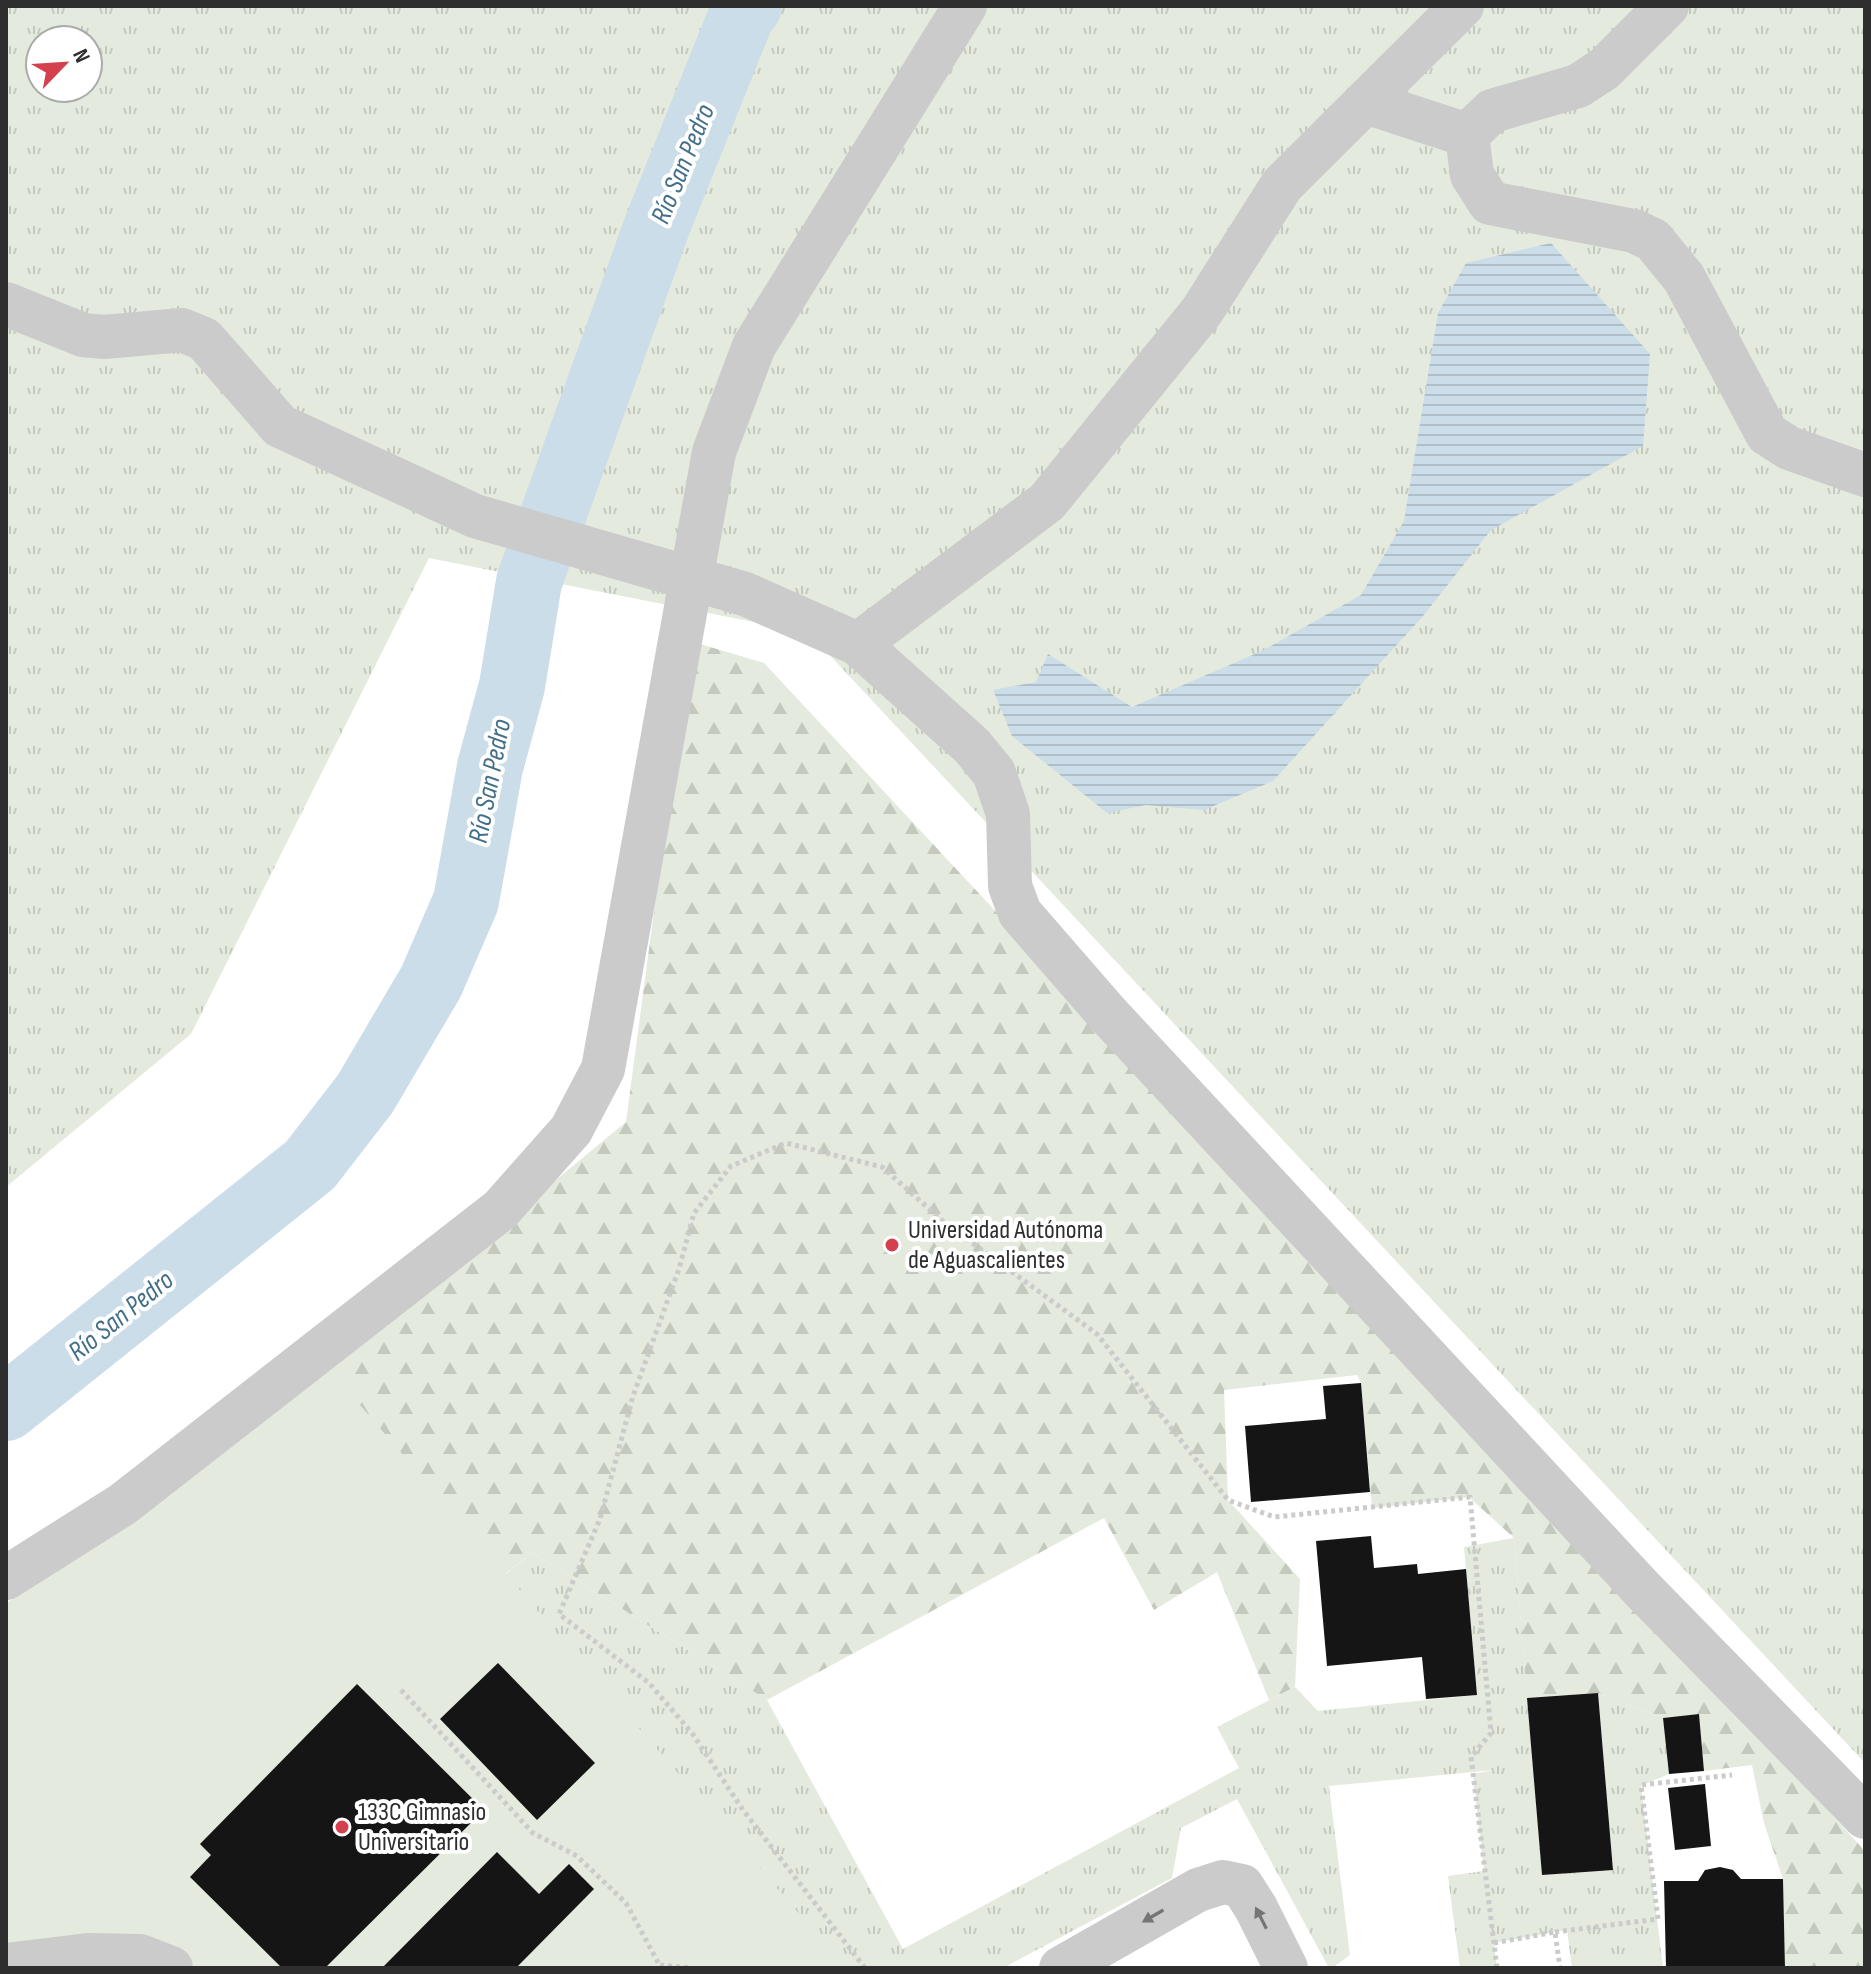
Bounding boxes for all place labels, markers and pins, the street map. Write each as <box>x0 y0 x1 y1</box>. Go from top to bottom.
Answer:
place label: Universidad Autónoma de Aguascalientes <box>908 1215 1103 1276</box>
marker: Universidad Autónoma de Aguascalientes <box>883 1236 901 1254</box>
place label: 133C Gimnasio Universitario <box>358 1797 486 1858</box>
marker: 133C Gimnasio Universitario <box>333 1818 351 1836</box>

